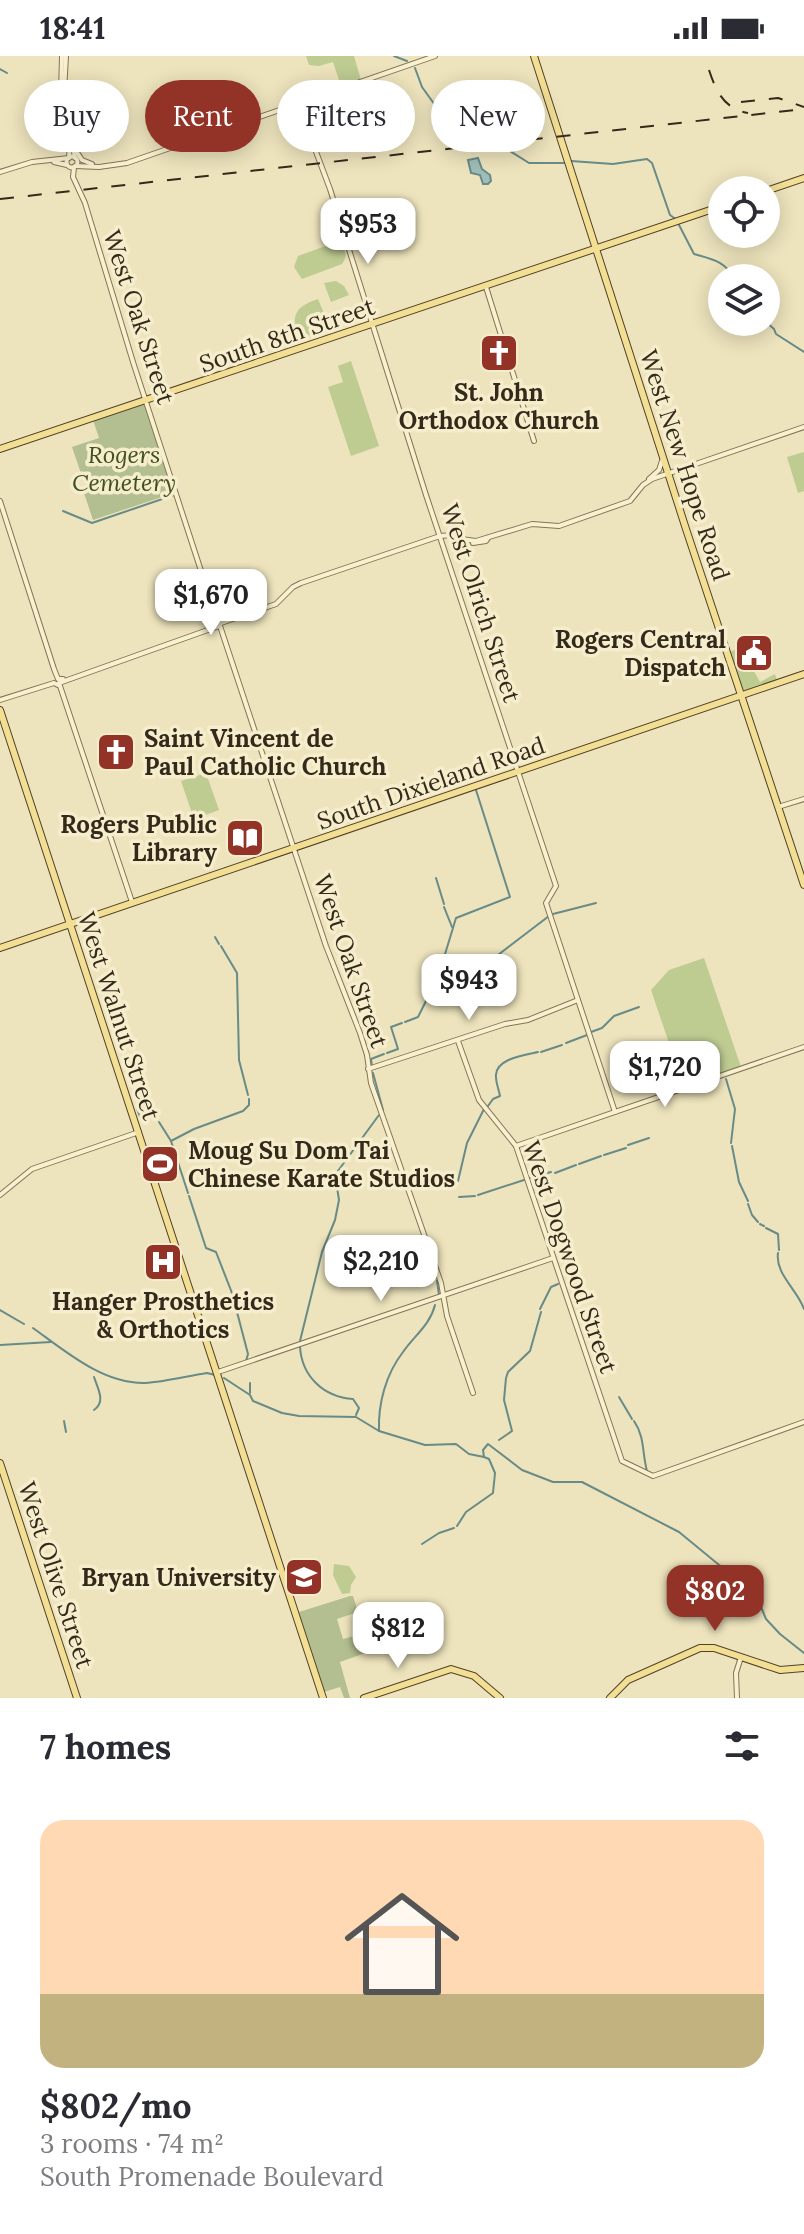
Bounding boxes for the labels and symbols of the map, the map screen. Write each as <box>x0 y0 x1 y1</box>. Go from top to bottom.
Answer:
pin: $953 <box>321 198 415 266</box>
street label: West Oak Street <box>96 226 182 409</box>
street label: South 8th Street <box>195 290 379 380</box>
church icon: St. John Orthodox Church <box>478 332 520 374</box>
street label: West New Hope Road <box>633 346 737 584</box>
place label: St. John Orthodox Church <box>399 377 599 436</box>
park label: Rogers Cemetery <box>72 439 176 498</box>
street label: West Olrich Street <box>434 500 528 707</box>
pin: $1,670 <box>146 569 276 637</box>
place label: Rogers Central Dispatch <box>555 624 726 683</box>
public building icon: Rogers Central Dispatch <box>733 632 775 674</box>
place label: Saint Vincent de Paul Catholic Church <box>144 723 387 782</box>
street label: South Dixieland Road <box>313 729 549 837</box>
church icon: Saint Vincent de Paul Catholic Church <box>95 731 137 773</box>
place label: Rogers Public Library <box>60 809 218 868</box>
library icon: Rogers Public Library <box>224 817 266 859</box>
street label: West Oak Street <box>307 870 395 1052</box>
street label: West Walnut Street <box>71 908 167 1125</box>
pin: $943 <box>422 954 516 1022</box>
pin: $1,720 <box>600 1041 730 1109</box>
place label: Moug Su Dom Tai Chinese Karate Studios <box>188 1135 455 1194</box>
street label: West Dogwood Street <box>516 1137 625 1378</box>
sports icon: Moug Su Dom Tai Chinese Karate Studios <box>139 1143 181 1185</box>
pin: $2,210 <box>316 1235 446 1303</box>
hospital icon: Hanger Prosthetics & Orthotics <box>142 1241 184 1283</box>
place label: Hanger Prosthetics & Orthotics <box>52 1286 274 1345</box>
street label: West Olive Street <box>11 1478 101 1673</box>
school or university icon: Bryan University <box>283 1556 325 1598</box>
place label: Bryan University <box>81 1562 277 1593</box>
pin: $802 <box>668 1565 762 1633</box>
pin: $812 <box>351 1602 445 1670</box>

